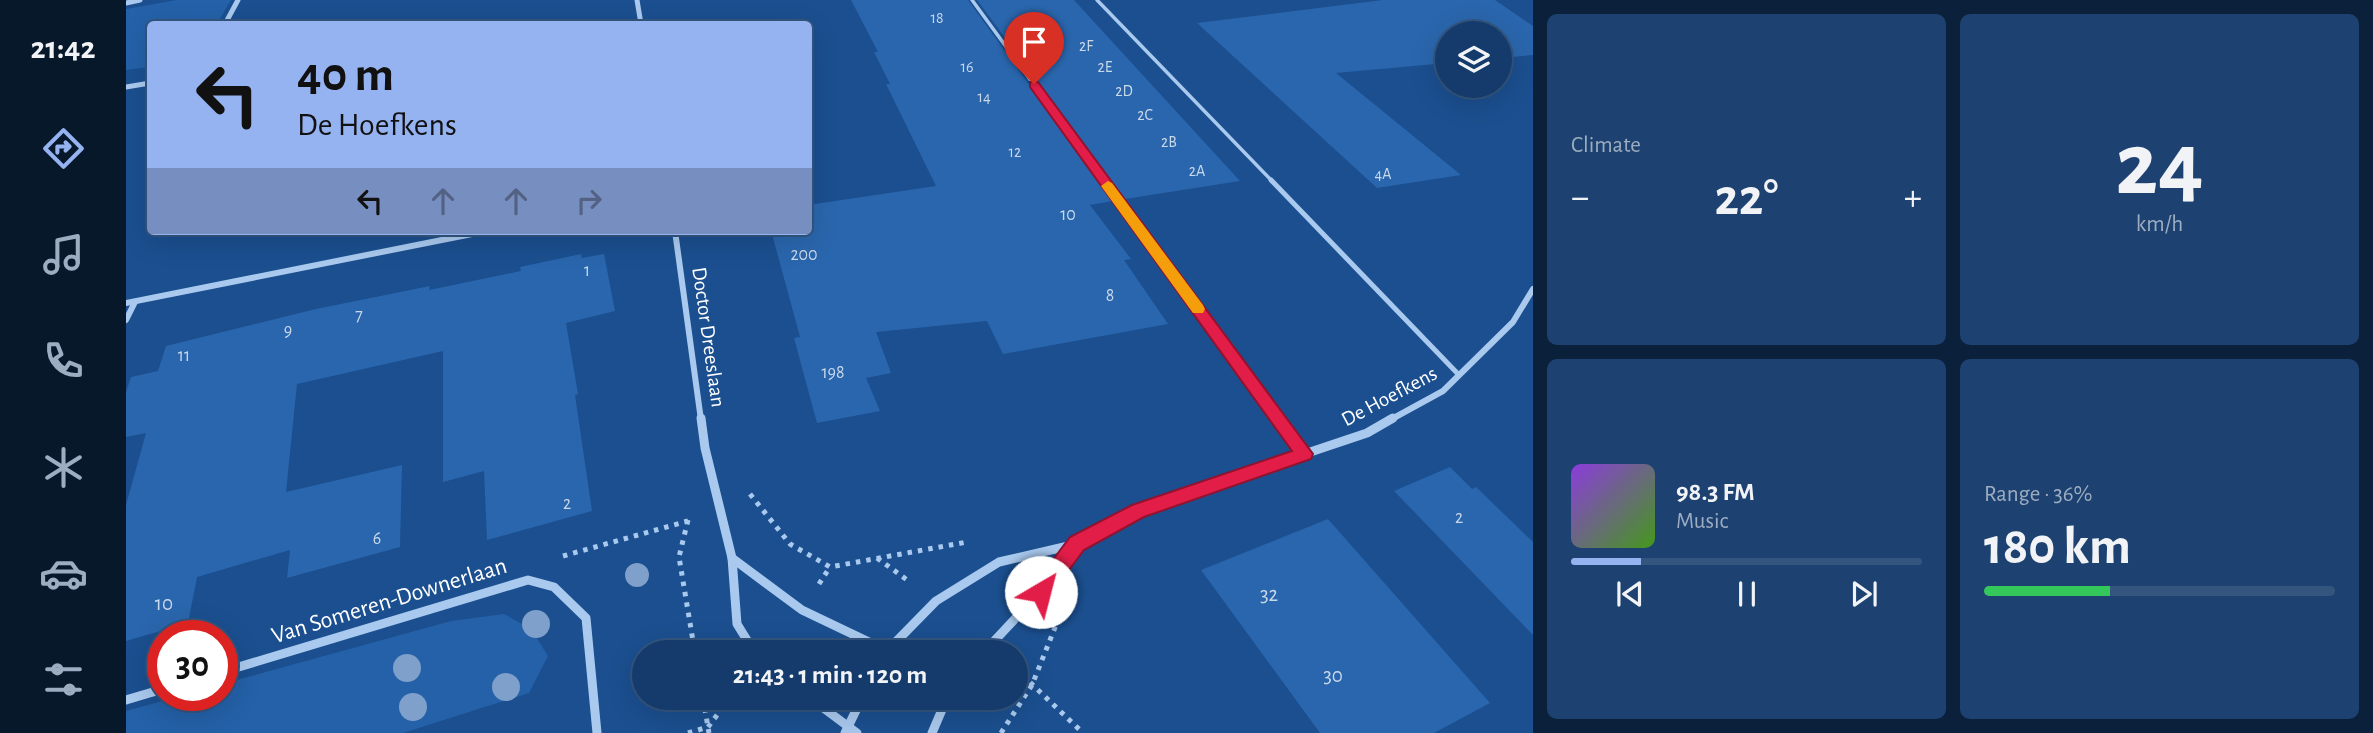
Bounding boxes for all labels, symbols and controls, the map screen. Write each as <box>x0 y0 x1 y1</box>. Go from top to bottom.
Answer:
house number: 18 <box>930 10 944 26</box>
pin <box>1004 12.0 1064 84</box>
map controls <box>1435 21 1512 98</box>
button: layers <box>1435 21 1512 98</box>
icon: arrive <box>1015 23 1053 61</box>
text: 21:42 <box>30 32 96 64</box>
house number: 2F <box>1079 38 1094 54</box>
icon: left <box>182 49 273 140</box>
text: 40 m <box>297 51 394 100</box>
house number: 16 <box>960 59 974 75</box>
house number: 2E <box>1098 59 1113 75</box>
house number: 2D <box>1115 83 1133 99</box>
house number: 14 <box>977 89 991 105</box>
house number: 2C <box>1137 107 1153 123</box>
text: De Hoefkens <box>297 109 457 141</box>
text: 24 <box>2115 120 2204 211</box>
icon: directions <box>39 124 88 173</box>
house number: 2B <box>1161 134 1177 150</box>
text: Climate <box>1571 134 1641 157</box>
house number: 12 <box>1009 144 1021 160</box>
house number: 2A <box>1189 163 1205 179</box>
house number: 4A <box>1375 166 1391 182</box>
text: 22° <box>1714 172 1779 224</box>
text: − <box>1571 179 1589 217</box>
text: + <box>1904 179 1922 217</box>
icon: left <box>351 182 389 220</box>
icon: ahead <box>424 182 462 220</box>
icon: ahead <box>497 182 535 220</box>
icon: right <box>570 182 608 220</box>
house number: 10 <box>1060 206 1076 224</box>
text: km/h <box>2136 213 2183 236</box>
icon: music <box>39 230 88 279</box>
house number: 200 <box>790 246 818 264</box>
house number: 1 <box>584 262 590 280</box>
street label: Doctor Dreeslaan <box>688 266 729 409</box>
house number: 8 <box>1106 287 1114 305</box>
house number: 7 <box>355 307 363 325</box>
house number: 9 <box>284 322 292 340</box>
icon: phone <box>39 336 88 385</box>
house number: 11 <box>178 347 190 365</box>
street label: De Hoefkens <box>1338 363 1440 430</box>
house number: 198 <box>821 364 845 382</box>
icon: climate <box>39 443 88 492</box>
text: 98.3 FM <box>1676 479 1755 505</box>
text: Range · 36% <box>1984 483 2092 506</box>
house number: 2 <box>563 495 571 513</box>
house number: 2 <box>1455 509 1463 527</box>
text: Music <box>1676 510 1728 533</box>
text: 180 km <box>1984 521 2131 573</box>
house number: 6 <box>373 530 381 548</box>
icon: car <box>39 549 88 598</box>
street label: Van Someren-Downerlaan <box>269 554 510 648</box>
position arrow <box>1004 555 1078 629</box>
icon: previous <box>1611 575 1649 613</box>
icon: pause <box>1728 575 1766 613</box>
icon: next <box>1845 575 1883 613</box>
house number: 32 <box>1260 584 1278 605</box>
house number: 10 <box>155 593 173 614</box>
speed limit sign: 30 <box>147 620 238 711</box>
icon: filters <box>39 655 88 704</box>
text: 21:43 · 1 min · 120 m <box>733 662 927 688</box>
house number: 30 <box>1323 665 1343 686</box>

